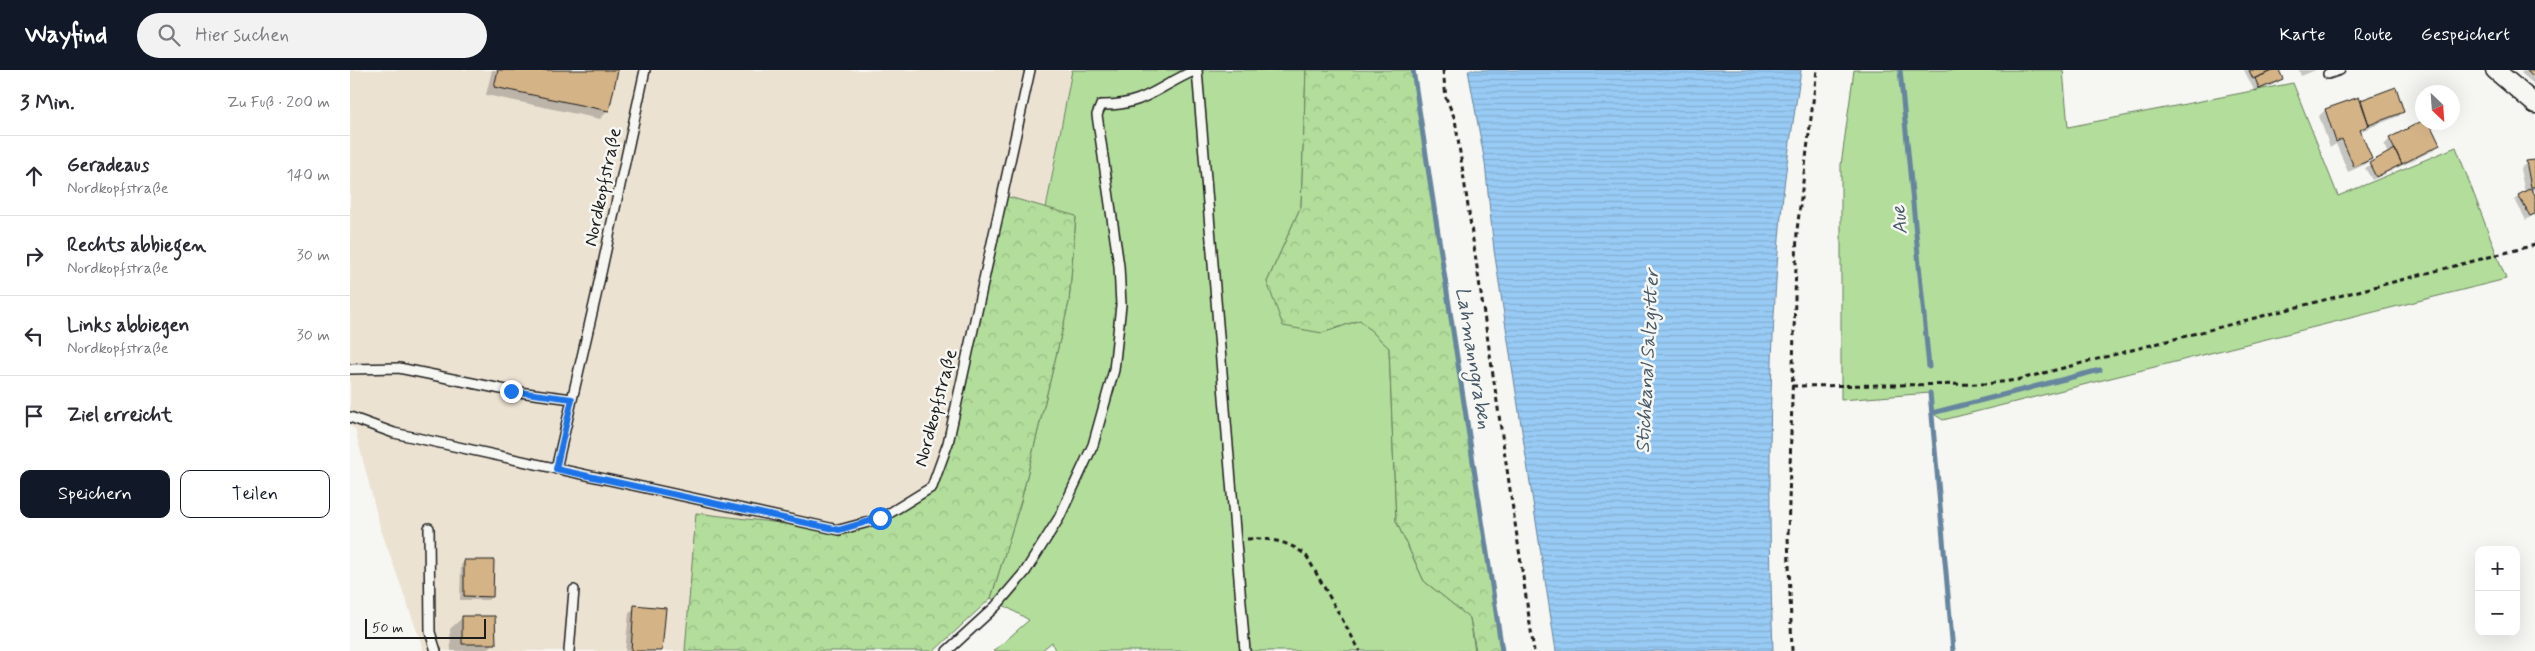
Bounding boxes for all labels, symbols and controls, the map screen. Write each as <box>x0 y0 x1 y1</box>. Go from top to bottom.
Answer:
search box <box>137 13 487 58</box>
text: Wayfind <box>25 20 107 51</box>
icon: search <box>155 21 183 49</box>
text: Hier suchen <box>195 23 289 48</box>
text: Karte <box>2280 23 2326 47</box>
text: Route <box>2354 23 2393 47</box>
text: Gespeichert <box>2421 23 2510 47</box>
north arrow <box>2415 85 2460 130</box>
text: 3 Min. <box>20 89 75 117</box>
text: Zu Fuß · 200 m <box>227 92 330 113</box>
street label: Nordkopfstraße <box>578 125 628 249</box>
text: Geradeaus <box>67 153 149 178</box>
icon: ahead <box>20 162 48 190</box>
text: 140 m <box>286 165 330 186</box>
text: Nordkopfstraße <box>67 178 169 199</box>
water label: Aue <box>1885 203 1915 236</box>
text: Rechts abbiegen <box>67 233 206 258</box>
icon: right <box>20 242 48 270</box>
text: 30 m <box>297 245 330 266</box>
text: Nordkopfstraße <box>67 258 169 279</box>
water label: Stichkanal Salzgitter <box>1630 266 1666 454</box>
water label: Lahmanngraben <box>1446 285 1498 431</box>
text: Links abbiegen <box>67 313 189 338</box>
icon: left <box>20 322 48 350</box>
text: 30 m <box>297 325 330 346</box>
text: Nordkopfstraße <box>67 338 169 359</box>
street label: Nordkopfstraße <box>908 346 964 470</box>
route end <box>500 380 523 403</box>
icon: arrive <box>20 402 48 430</box>
text: Ziel erreicht <box>67 403 172 428</box>
button: Speichern <box>20 470 170 518</box>
button: Teilen <box>180 470 330 518</box>
route start <box>869 507 892 530</box>
map controls <box>2475 546 2520 636</box>
button: + <box>2475 546 2520 591</box>
button: − <box>2475 591 2520 636</box>
scale bar <box>365 616 486 639</box>
text: 50 m <box>372 619 403 637</box>

